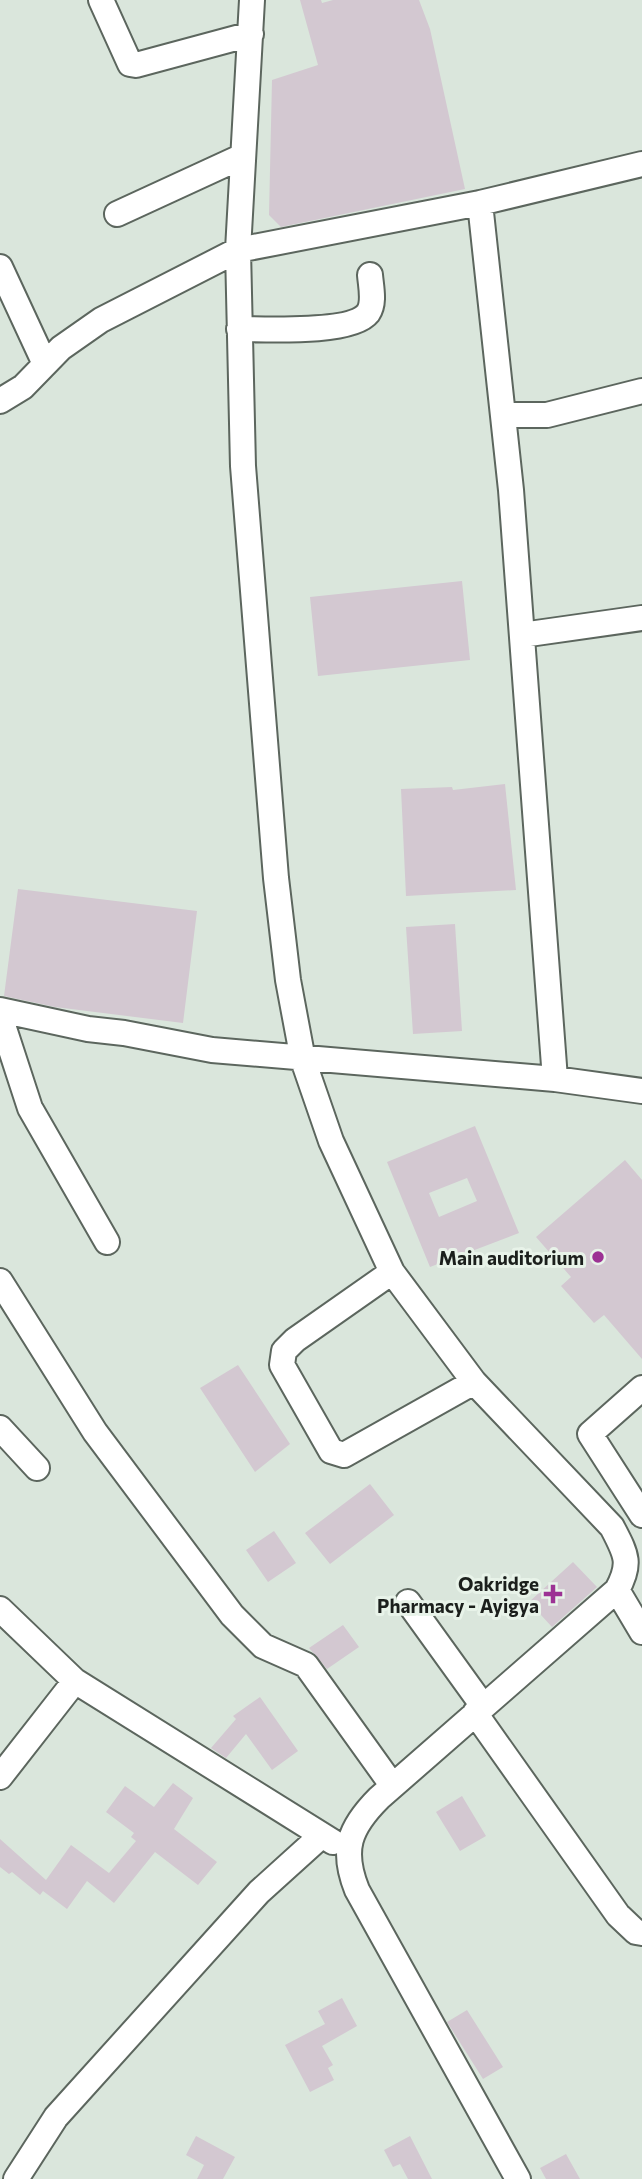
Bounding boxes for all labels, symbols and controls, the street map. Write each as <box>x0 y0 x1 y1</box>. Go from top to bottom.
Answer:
place label: Main auditorium <box>439 1246 584 1269</box>
marker: Main auditorium <box>590 1249 606 1265</box>
place label: Oakridge Pharmacy - Ayigya <box>377 1572 539 1617</box>
marker: Oakridge Pharmacy - Ayigya <box>545 1586 561 1602</box>

